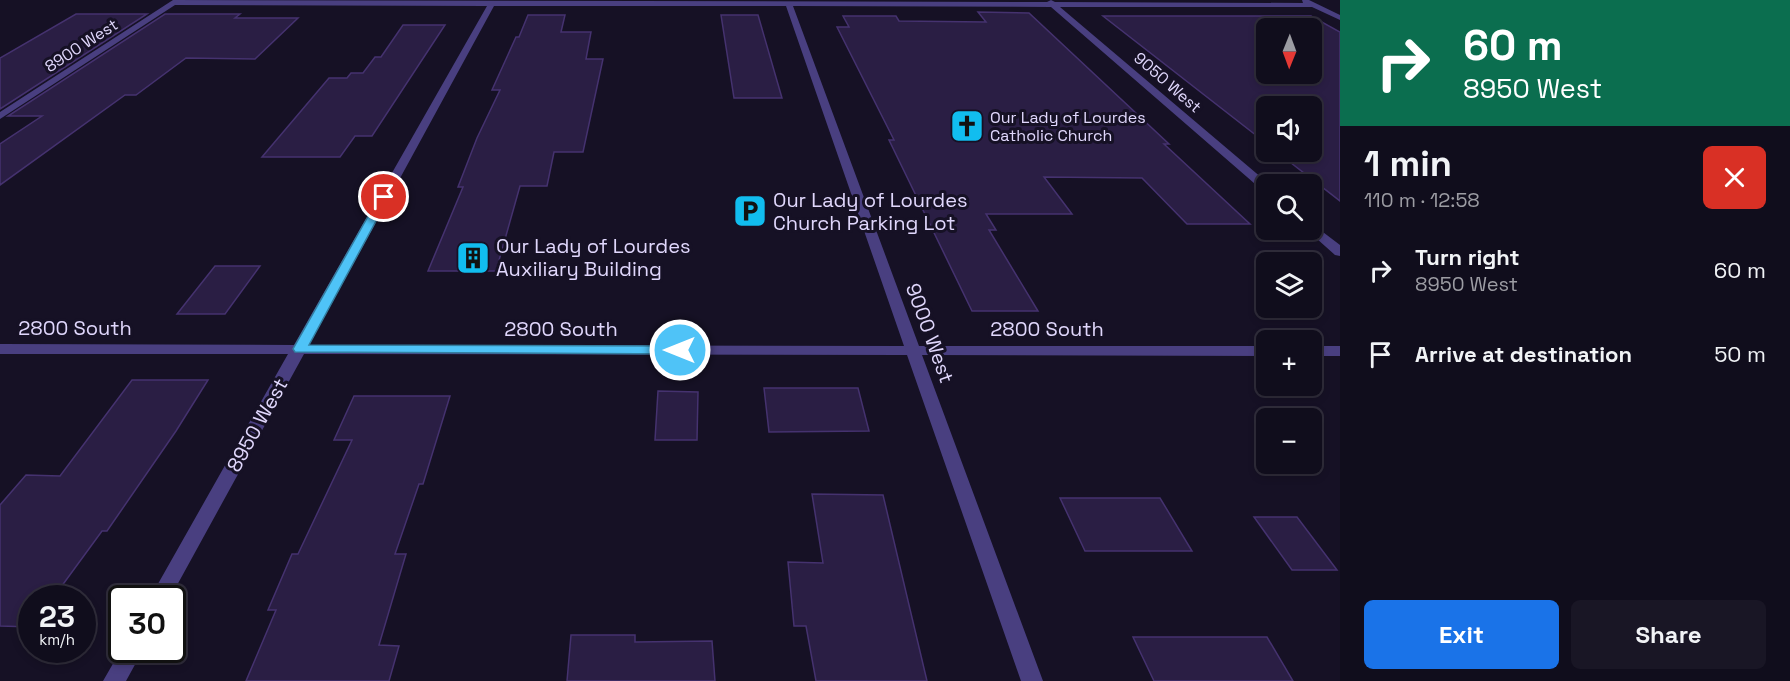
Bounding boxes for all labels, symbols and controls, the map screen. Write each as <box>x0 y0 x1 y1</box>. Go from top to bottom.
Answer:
street label: 8900 West <box>41 14 122 77</box>
north arrow <box>1256 18 1322 84</box>
map controls <box>1256 18 1322 474</box>
text: 60 m <box>1463 19 1563 72</box>
icon: right <box>1364 24 1442 102</box>
street label: 9050 West <box>1130 47 1206 117</box>
text: 8950 West <box>1463 71 1602 106</box>
button: sound <box>1256 96 1322 162</box>
place label: Our Lady of Lourdes Catholic Church <box>990 107 1146 146</box>
church icon: Our Lady of Lourdes Catholic Church <box>949 108 985 144</box>
text: 1 min <box>1364 141 1452 187</box>
button: close <box>1703 146 1766 209</box>
pin <box>358 171 409 222</box>
button: search <box>1256 174 1322 240</box>
icon: arrive <box>367 180 400 213</box>
place label: Our Lady of Lourdes Church Parking Lot <box>773 187 968 236</box>
text: 110 m · 12:58 <box>1364 187 1480 213</box>
parking icon: Our Lady of Lourdes Church Parking Lot <box>732 193 768 229</box>
place label: Our Lady of Lourdes Auxiliary Building <box>496 233 691 282</box>
building icon: Our Lady of Lourdes Auxiliary Building <box>455 240 491 276</box>
text: Turn right <box>1415 243 1520 271</box>
button: layers <box>1256 252 1322 318</box>
icon: right <box>1364 254 1397 287</box>
text: 60 m <box>1714 256 1766 284</box>
text: 8950 West <box>1415 271 1518 297</box>
street label: 9000 West <box>900 280 960 386</box>
street label: 2800 South <box>18 315 132 341</box>
street label: 2800 South <box>504 316 618 342</box>
street label: 2800 South <box>990 316 1104 342</box>
position arrow <box>648 318 712 382</box>
button: + <box>1256 330 1322 396</box>
icon: arrive <box>1364 338 1397 371</box>
text: Arrive at destination <box>1415 340 1632 368</box>
text: 50 m <box>1714 340 1766 368</box>
street label: 8950 West <box>221 374 293 476</box>
button: − <box>1256 408 1322 474</box>
speed limit sign: 30 <box>108 585 186 663</box>
text: 23 <box>39 597 75 636</box>
button: Exit <box>1364 600 1559 669</box>
button: Share <box>1571 600 1766 669</box>
text: km/h <box>39 630 75 649</box>

